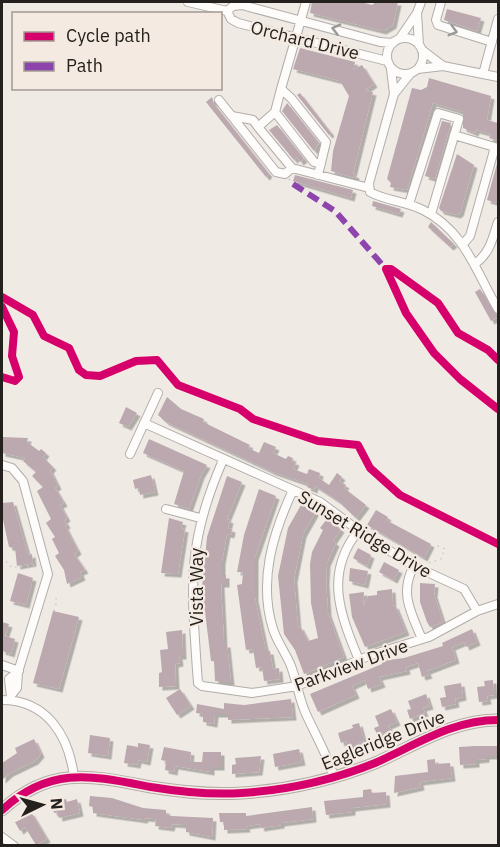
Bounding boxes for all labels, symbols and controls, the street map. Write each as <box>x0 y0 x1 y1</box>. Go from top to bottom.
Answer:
legend <box>12 12 222 90</box>
street label: Orchard Drive <box>248 15 362 65</box>
one-way arrow <box>448 23 458 36</box>
text: Cycle path <box>66 24 151 47</box>
one-way arrow <box>331 24 342 36</box>
text: Path <box>66 54 103 77</box>
street label: Sunset Ridge Drive <box>294 485 436 583</box>
street label: Vista Way <box>185 548 208 626</box>
street label: Parkview Drive <box>291 634 411 696</box>
street label: Eagleridge Drive <box>318 705 448 775</box>
north arrow <box>12 775 72 835</box>
text: N <box>46 797 67 810</box>

